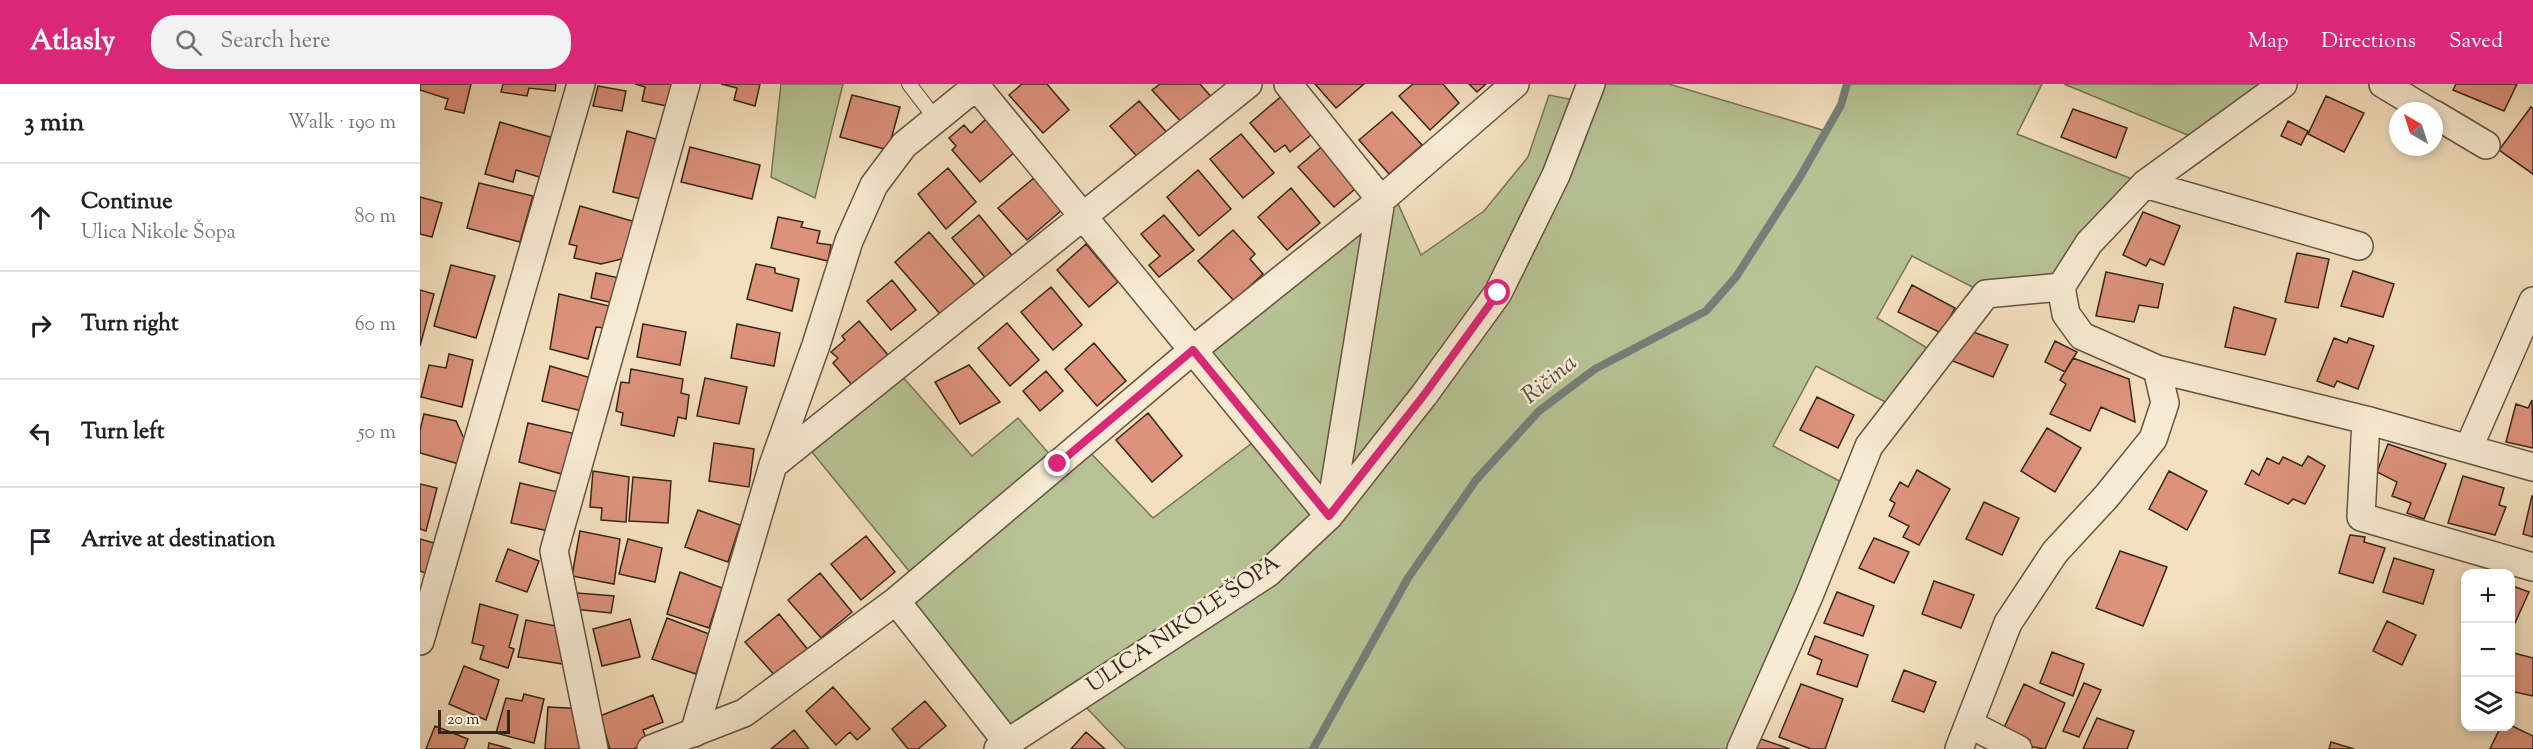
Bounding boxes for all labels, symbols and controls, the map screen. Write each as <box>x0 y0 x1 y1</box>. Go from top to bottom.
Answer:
search box <box>151 15 571 69</box>
text: Atlasly <box>30 22 115 62</box>
icon: search <box>172 26 205 59</box>
text: Search here <box>220 26 331 58</box>
text: Map <box>2248 27 2288 57</box>
text: Directions <box>2321 27 2416 57</box>
text: Saved <box>2449 27 2503 57</box>
north arrow <box>2389 102 2443 156</box>
text: 3 min <box>24 105 84 142</box>
text: Walk · 190 m <box>288 109 396 138</box>
text: Continue <box>81 187 172 219</box>
icon: ahead <box>24 201 57 234</box>
text: 80 m <box>355 203 396 232</box>
text: Ulica Nikole Šopa <box>81 219 236 248</box>
route start <box>1484 279 1510 305</box>
icon: right <box>24 309 57 342</box>
text: Turn right <box>81 309 178 341</box>
text: 60 m <box>355 311 396 340</box>
water label: Ričina <box>1515 347 1585 413</box>
icon: left <box>24 417 57 450</box>
text: Turn left <box>81 417 164 449</box>
text: 50 m <box>358 419 396 448</box>
route end <box>1044 450 1070 476</box>
icon: arrive <box>24 525 57 558</box>
text: Arrive at destination <box>81 525 276 557</box>
street label: ULICA NIKOLE ŠOPA <box>1080 547 1287 702</box>
map controls <box>2461 569 2515 731</box>
button: + <box>2461 569 2515 623</box>
button: − <box>2461 623 2515 677</box>
button: layers <box>2461 677 2515 731</box>
scale bar <box>438 707 510 734</box>
text: 20 m <box>447 709 480 732</box>

